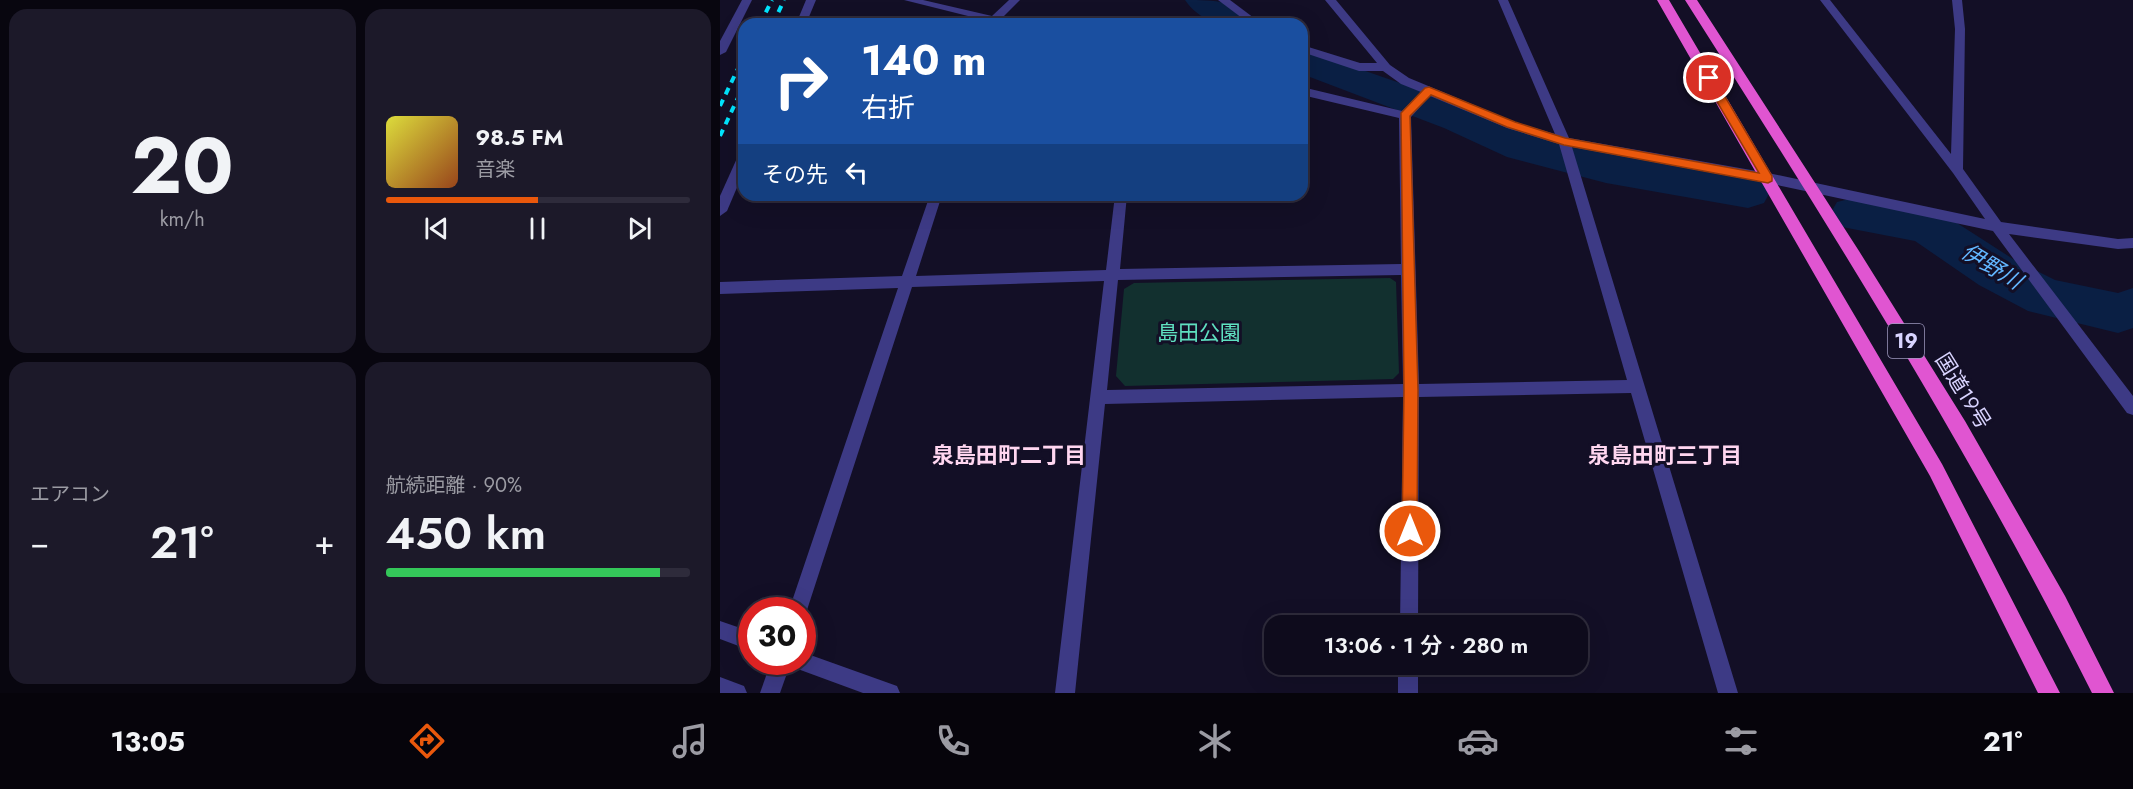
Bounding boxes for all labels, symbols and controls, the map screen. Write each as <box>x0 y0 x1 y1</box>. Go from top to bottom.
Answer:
text: 140 m <box>861 30 987 91</box>
icon: right <box>762 42 840 120</box>
pin <box>1683 52 1734 103</box>
icon: arrive <box>1692 61 1725 94</box>
text: 右折 <box>861 88 915 127</box>
text: 20 <box>131 110 234 222</box>
text: 98.5 FM <box>476 121 563 153</box>
text: 音楽 <box>476 155 516 184</box>
icon: left <box>840 156 873 189</box>
text: その先 <box>762 158 828 190</box>
text: km/h <box>160 205 205 234</box>
icon: previous <box>420 212 453 245</box>
icon: pause <box>521 212 554 245</box>
icon: next <box>623 212 656 245</box>
water label: 伊野川 <box>1955 235 2030 298</box>
park label: 島田公園 <box>1157 318 1241 348</box>
road number: 19 <box>1888 324 1924 358</box>
street label: 国道19号 <box>1928 347 1998 435</box>
district label: 泉島田町二丁目 <box>932 439 1086 471</box>
district label: 泉島田町三丁目 <box>1588 439 1742 471</box>
text: 航続距離 · 90% <box>386 471 522 500</box>
text: エアコン <box>30 480 110 509</box>
position arrow <box>1378 499 1442 563</box>
text: 450 km <box>386 501 546 566</box>
text: 21° <box>150 510 214 575</box>
text: − <box>30 519 49 566</box>
text: + <box>314 519 335 566</box>
speed limit sign: 30 <box>738 597 816 675</box>
text: 13:06 · 1 分 · 280 m <box>1324 629 1528 661</box>
icon: directions <box>406 720 448 762</box>
icon: music <box>669 720 711 762</box>
icon: phone <box>932 720 974 762</box>
icon: climate <box>1194 720 1236 762</box>
icon: car <box>1457 720 1499 762</box>
icon: filters <box>1720 720 1762 762</box>
text: 13:05 <box>110 722 185 761</box>
text: 21° <box>1983 722 2023 761</box>

